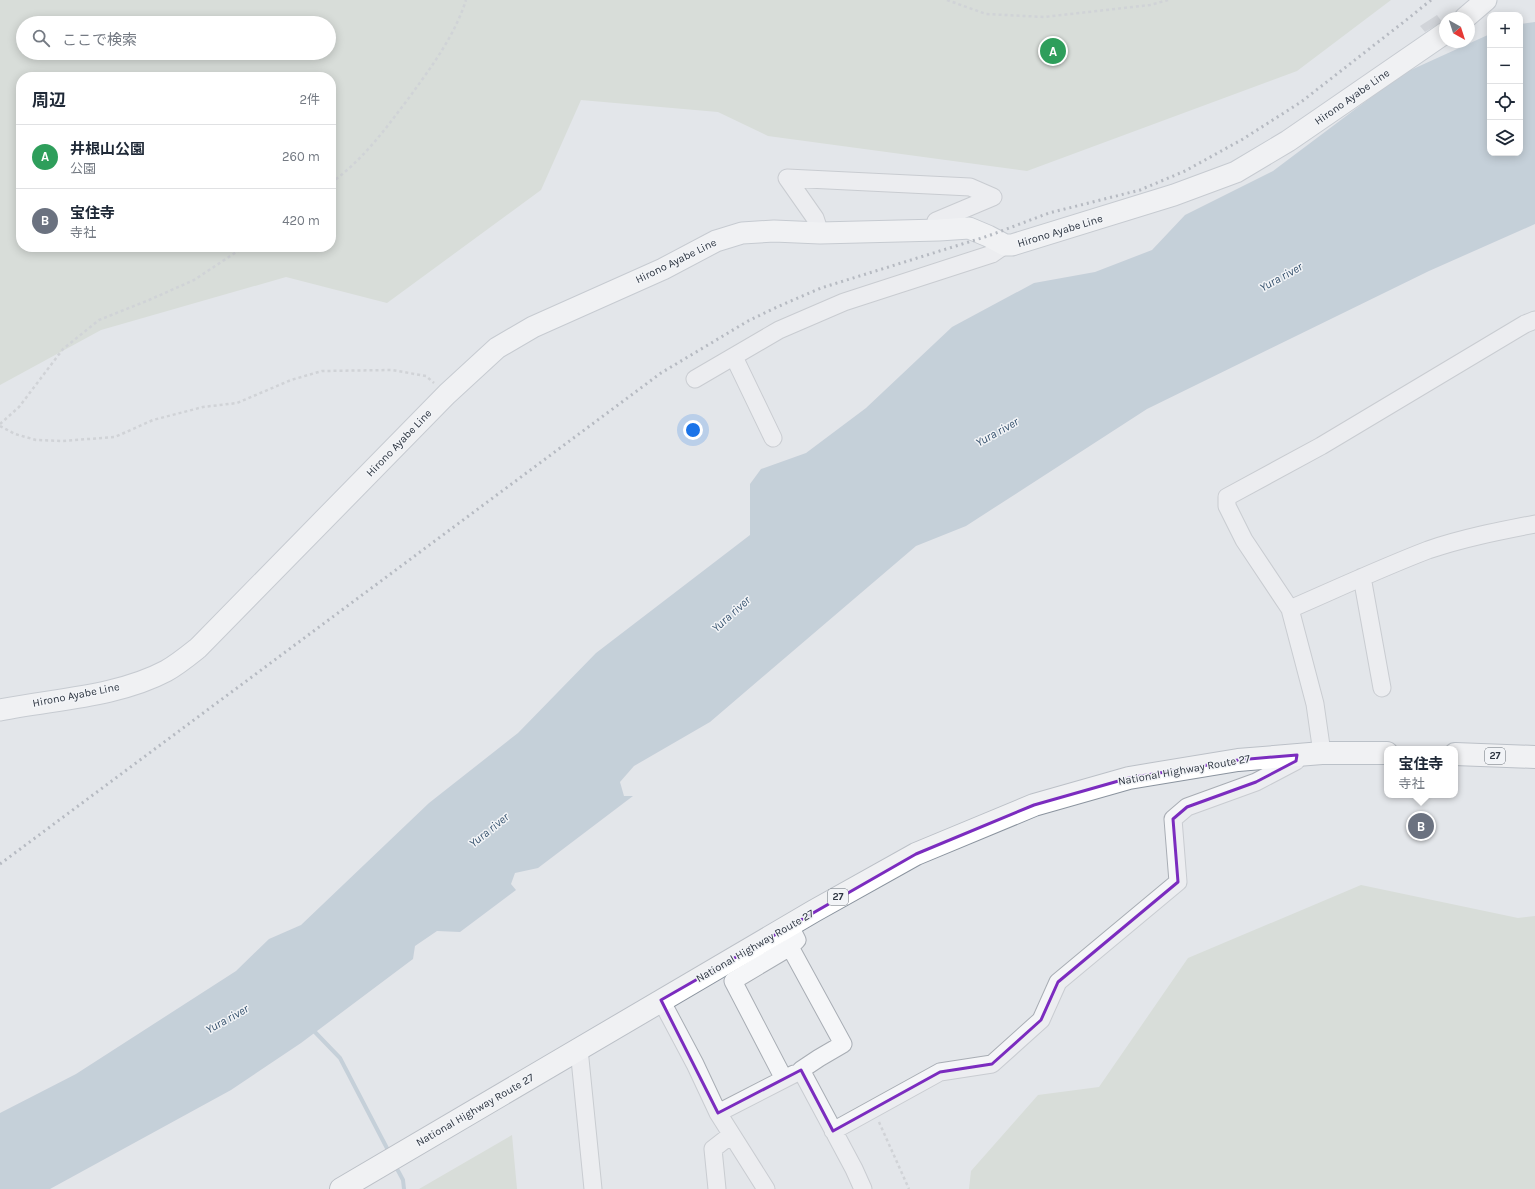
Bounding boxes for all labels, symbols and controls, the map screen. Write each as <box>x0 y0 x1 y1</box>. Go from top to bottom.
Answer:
north arrow <box>1439 12 1475 48</box>
map controls <box>1487 12 1523 156</box>
button: + <box>1487 12 1523 48</box>
search box <box>16 16 336 60</box>
icon: search <box>30 27 52 49</box>
text: ここで検索 <box>62 31 137 49</box>
pin: A <box>1040 36 1066 66</box>
button: − <box>1487 48 1523 84</box>
street label: Hirono Ayabe Line <box>1312 66 1392 128</box>
button: locate <box>1487 84 1523 120</box>
text: 周辺 <box>32 90 66 110</box>
text: 2件 <box>299 92 320 107</box>
button: layers <box>1487 120 1523 156</box>
text: 井根山公園 <box>70 140 145 158</box>
text: A <box>41 149 49 164</box>
text: 260 m <box>282 149 320 164</box>
text: 公園 <box>70 161 96 176</box>
text: 宝住寺 <box>70 204 115 222</box>
street label: Hirono Ayabe Line <box>1016 212 1105 250</box>
text: B <box>41 213 49 228</box>
text: 420 m <box>282 213 320 228</box>
text: 寺社 <box>70 225 96 240</box>
street label: Hirono Ayabe Line <box>633 236 719 286</box>
water label: Yura river <box>1257 259 1306 295</box>
street label: Hirono Ayabe Line <box>364 406 435 479</box>
water label: Yura river <box>973 414 1022 450</box>
your location <box>683 420 703 440</box>
water label: Yura river <box>709 593 754 635</box>
street label: Hirono Ayabe Line <box>31 680 121 710</box>
popup <box>1384 746 1458 798</box>
road number: 27 <box>1485 748 1505 764</box>
street label: National Highway Route 27 <box>1117 752 1251 788</box>
text: 宝住寺 <box>1398 755 1444 773</box>
text: 寺社 <box>1398 776 1425 791</box>
water label: Yura river <box>466 809 512 850</box>
pin: B <box>1408 811 1434 841</box>
road number: 27 <box>828 889 848 905</box>
street label: National Highway Route 27 <box>694 907 816 985</box>
water label: Yura river <box>203 1001 252 1037</box>
street label: National Highway Route 27 <box>414 1071 536 1149</box>

